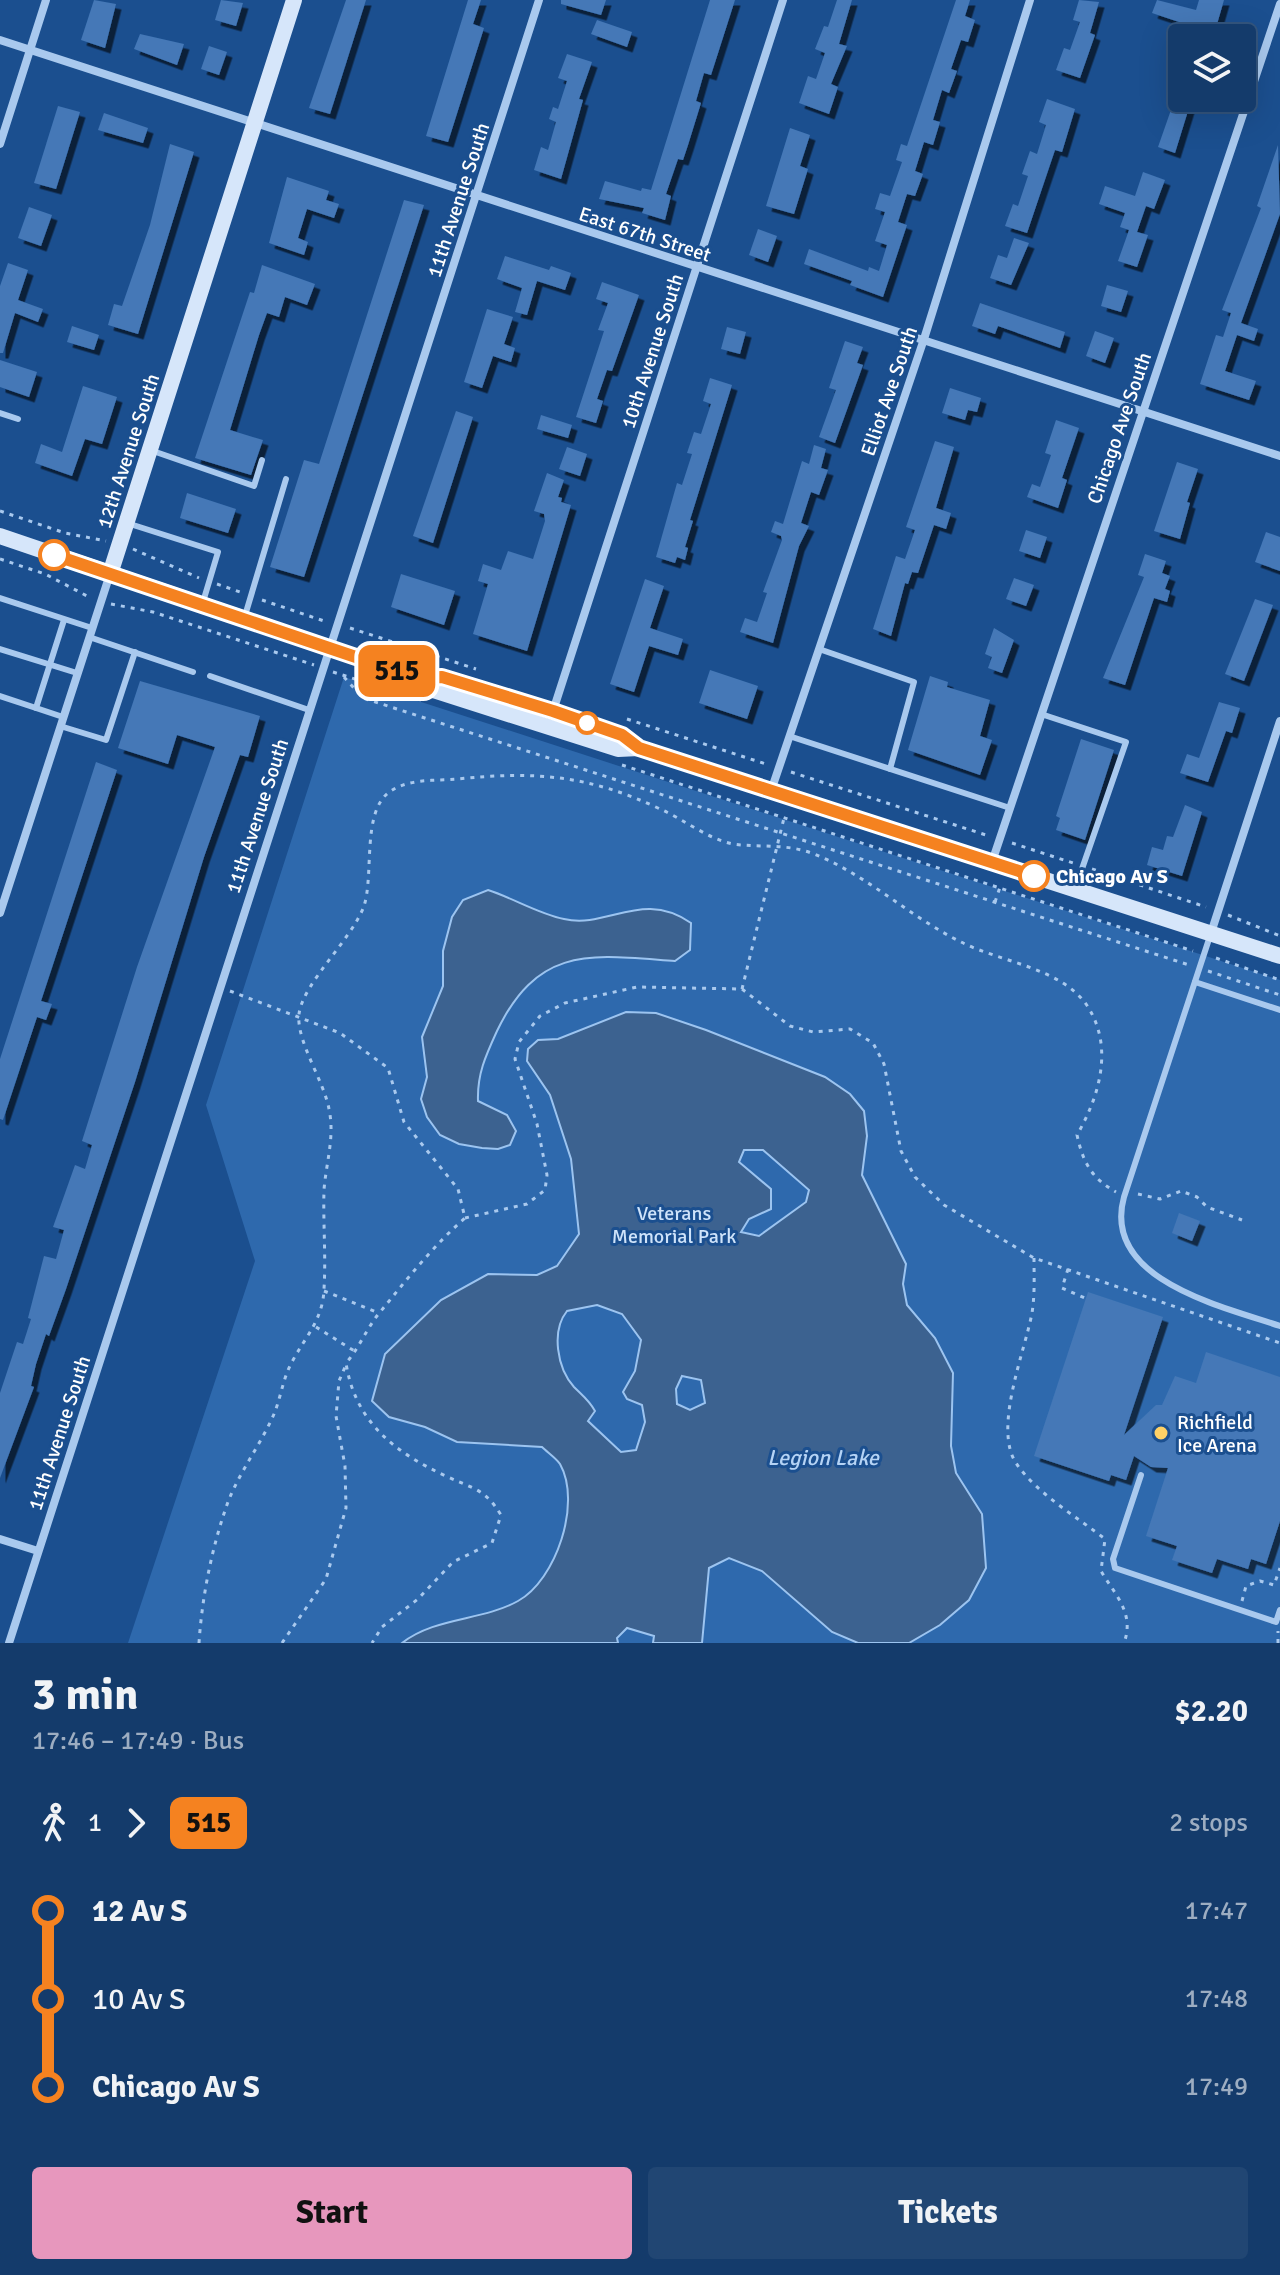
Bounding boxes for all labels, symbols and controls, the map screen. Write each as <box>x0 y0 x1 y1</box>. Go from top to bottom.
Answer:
map controls <box>1168 24 1256 112</box>
button: layers <box>1168 24 1256 112</box>
street label: 11th Avenue South <box>422 120 495 281</box>
street label: East 67th Street <box>576 201 714 268</box>
street label: 10th Avenue South <box>616 271 689 432</box>
street label: Elliot Ave South <box>856 323 923 459</box>
street label: Chicago Ave South <box>1082 349 1157 507</box>
street label: 12th Avenue South <box>92 371 165 532</box>
unlabelled marker <box>39 540 69 570</box>
line badge: 515 <box>351 645 443 697</box>
text: 515 <box>374 654 420 688</box>
unlabelled marker <box>576 712 598 734</box>
street label: 11th Avenue South <box>221 736 294 897</box>
marker: Chicago Av S <box>1019 861 1049 891</box>
place label: Chicago Av S <box>1056 864 1168 889</box>
park label: Veterans Memorial Park <box>612 1201 736 1249</box>
street label: 11th Avenue South <box>23 1353 96 1514</box>
place label: Richfield Ice Arena <box>1177 1410 1257 1458</box>
marker: Richfield Ice Arena <box>1152 1424 1170 1442</box>
water label: Legion Lake <box>767 1444 880 1471</box>
text: 3 min <box>32 1668 138 1722</box>
text: $2.20 <box>1175 1693 1248 1730</box>
text: 17:46 – 17:49 · Bus <box>32 1725 244 1757</box>
icon: walk <box>32 1801 76 1845</box>
icon: forward <box>114 1801 158 1845</box>
text: 515 <box>186 1806 231 1840</box>
text: 1 <box>88 1807 102 1839</box>
text: 2 stops <box>1169 1807 1248 1839</box>
text: 12 Av S <box>92 1893 187 1930</box>
text: 17:47 <box>1185 1895 1248 1927</box>
text: 10 Av S <box>92 1981 186 2018</box>
text: 17:48 <box>1185 1983 1248 2015</box>
text: Chicago Av S <box>92 2069 260 2106</box>
text: 17:49 <box>1185 2071 1248 2103</box>
button: Start <box>32 2167 632 2259</box>
button: Tickets <box>648 2167 1248 2259</box>

